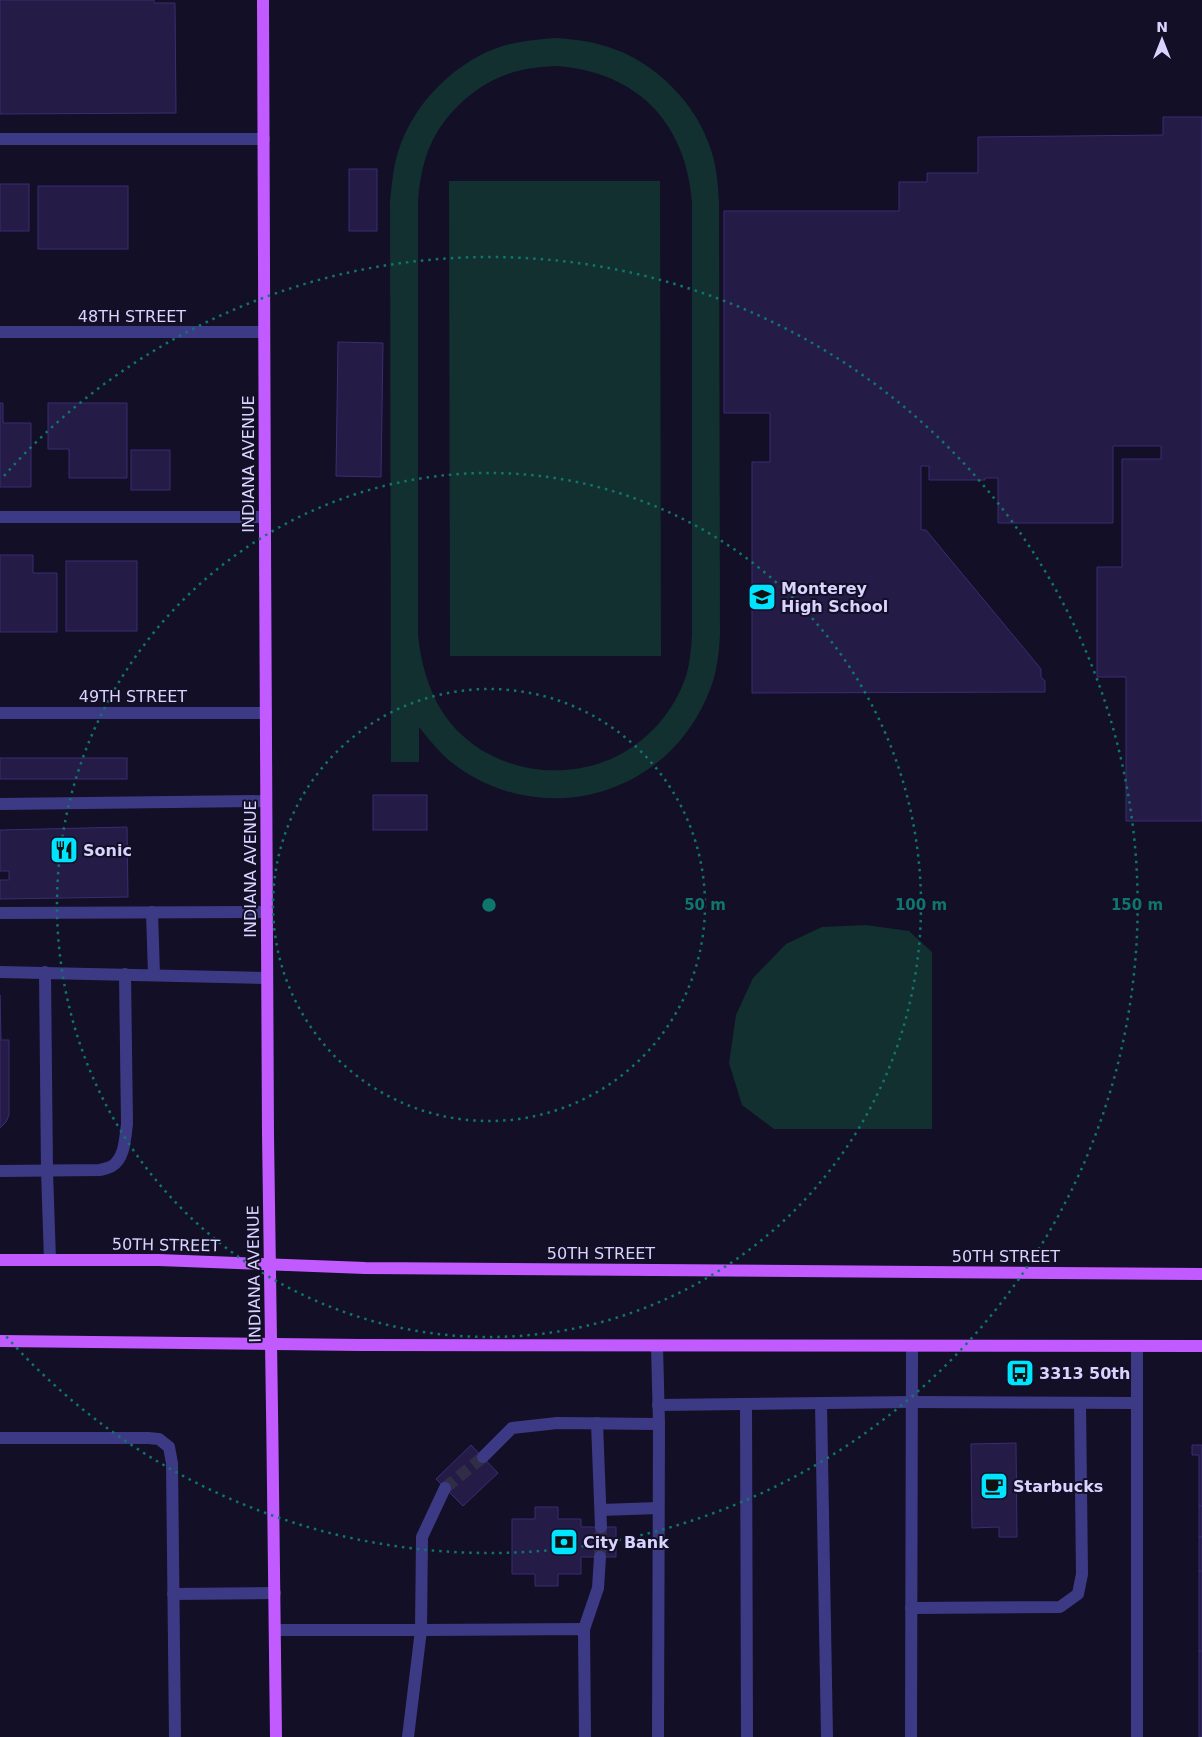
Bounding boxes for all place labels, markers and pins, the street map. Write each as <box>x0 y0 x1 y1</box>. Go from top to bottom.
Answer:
place label: Monterey High School <box>781 579 888 616</box>
school or university icon: Monterey High School <box>747 582 777 612</box>
restaurant icon: Sonic <box>49 835 79 865</box>
place label: Sonic <box>83 841 132 860</box>
centre of rings <box>480 896 498 914</box>
bus stop icon: 3313 50th <box>1005 1358 1035 1388</box>
place label: 3313 50th <box>1039 1364 1130 1383</box>
cafe icon: Starbucks <box>979 1471 1009 1501</box>
place label: Starbucks <box>1013 1477 1103 1496</box>
bank icon: City Bank <box>549 1527 579 1557</box>
place label: City Bank <box>583 1533 669 1552</box>

